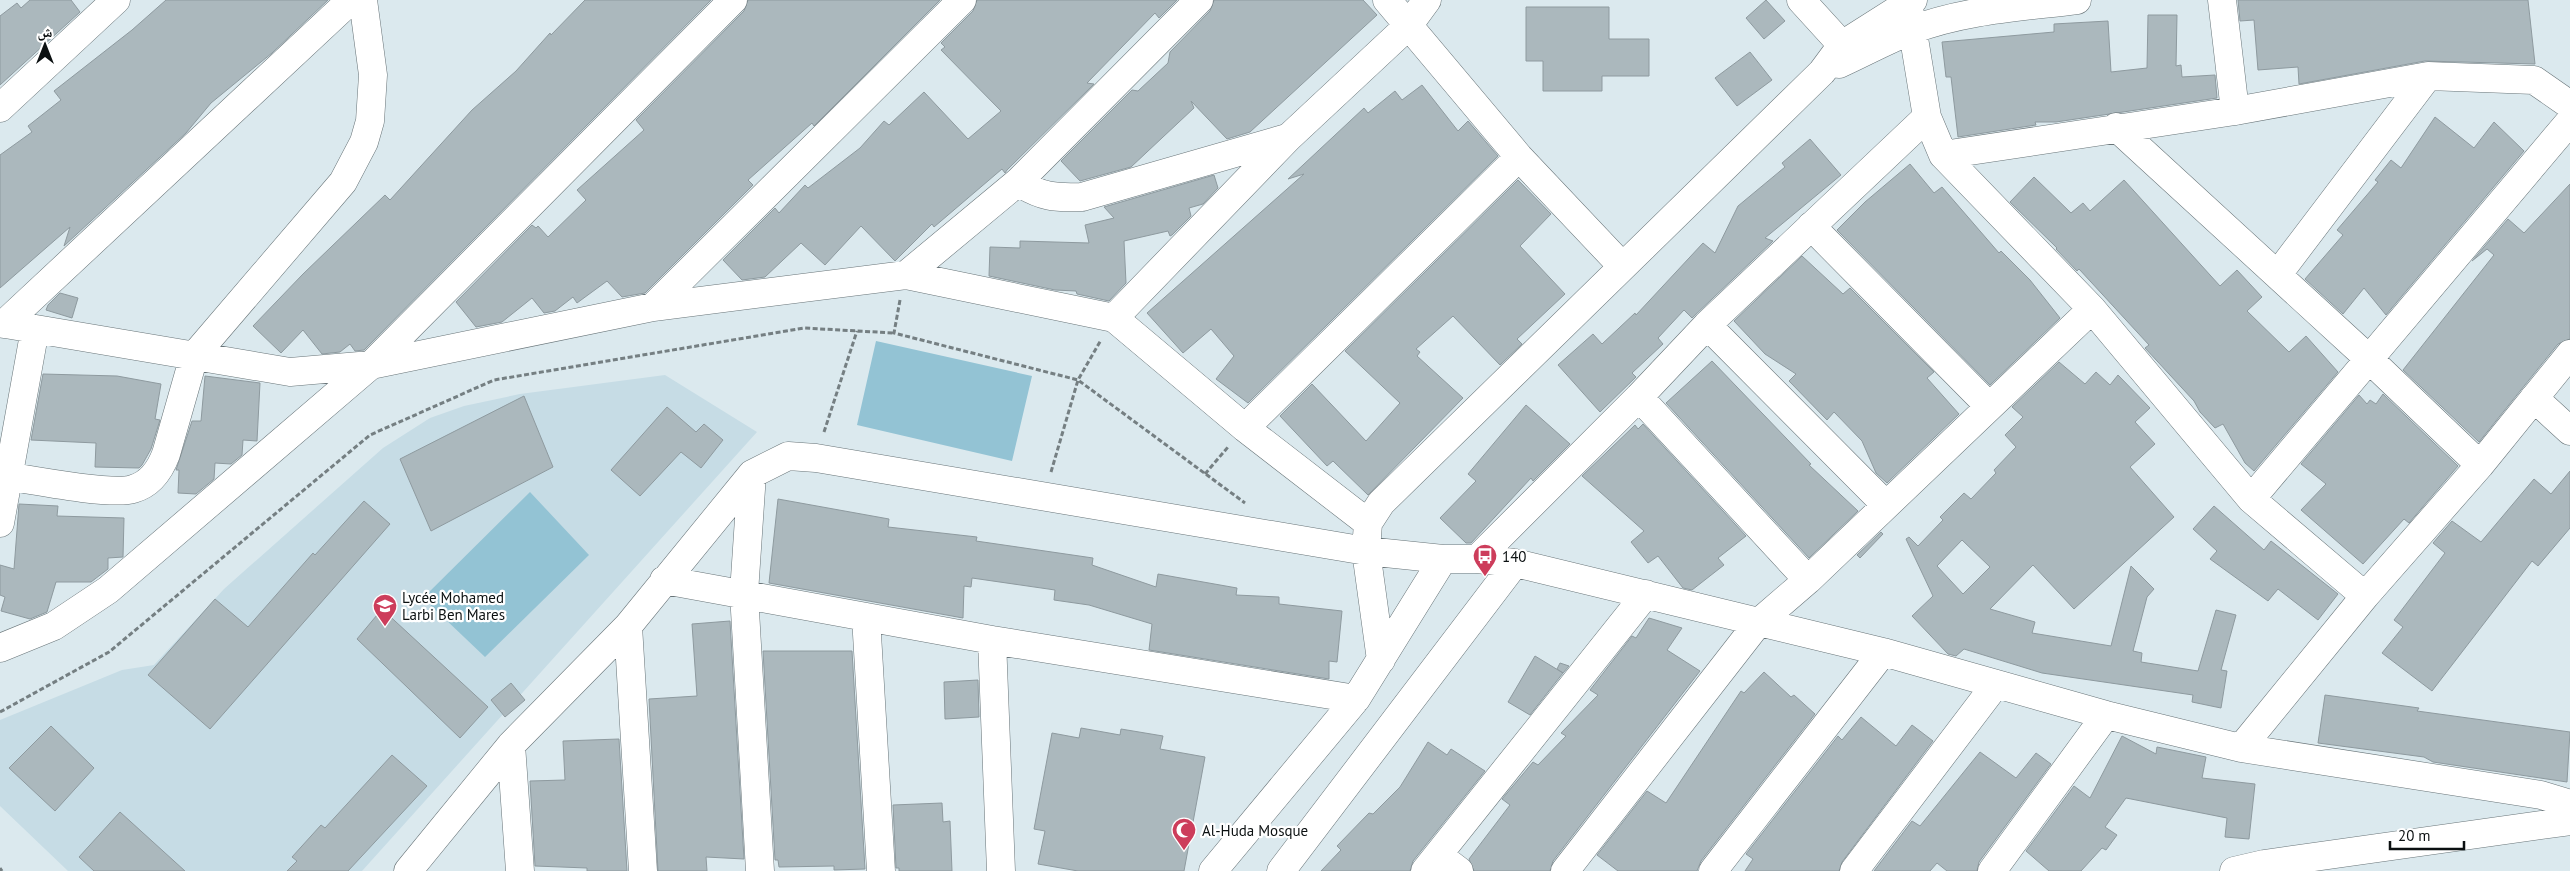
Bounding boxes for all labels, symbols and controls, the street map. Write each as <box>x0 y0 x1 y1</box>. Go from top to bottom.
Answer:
north arrow <box>20 20 70 70</box>
text: ش <box>38 23 53 41</box>
bus stop icon: 140 <box>1472 543 1498 577</box>
place label: 140 <box>1502 547 1527 566</box>
place label: Lycée Mohamed Larbi Ben Mares <box>402 588 505 624</box>
school or university icon: Lycée Mohamed Larbi Ben Mares <box>372 593 398 627</box>
mosque icon: Al-Huda Mosque <box>1171 817 1197 851</box>
scale bar <box>2390 818 2464 850</box>
place label: Al-Huda Mosque <box>1202 821 1308 840</box>
text: 20 m <box>2398 826 2431 845</box>

